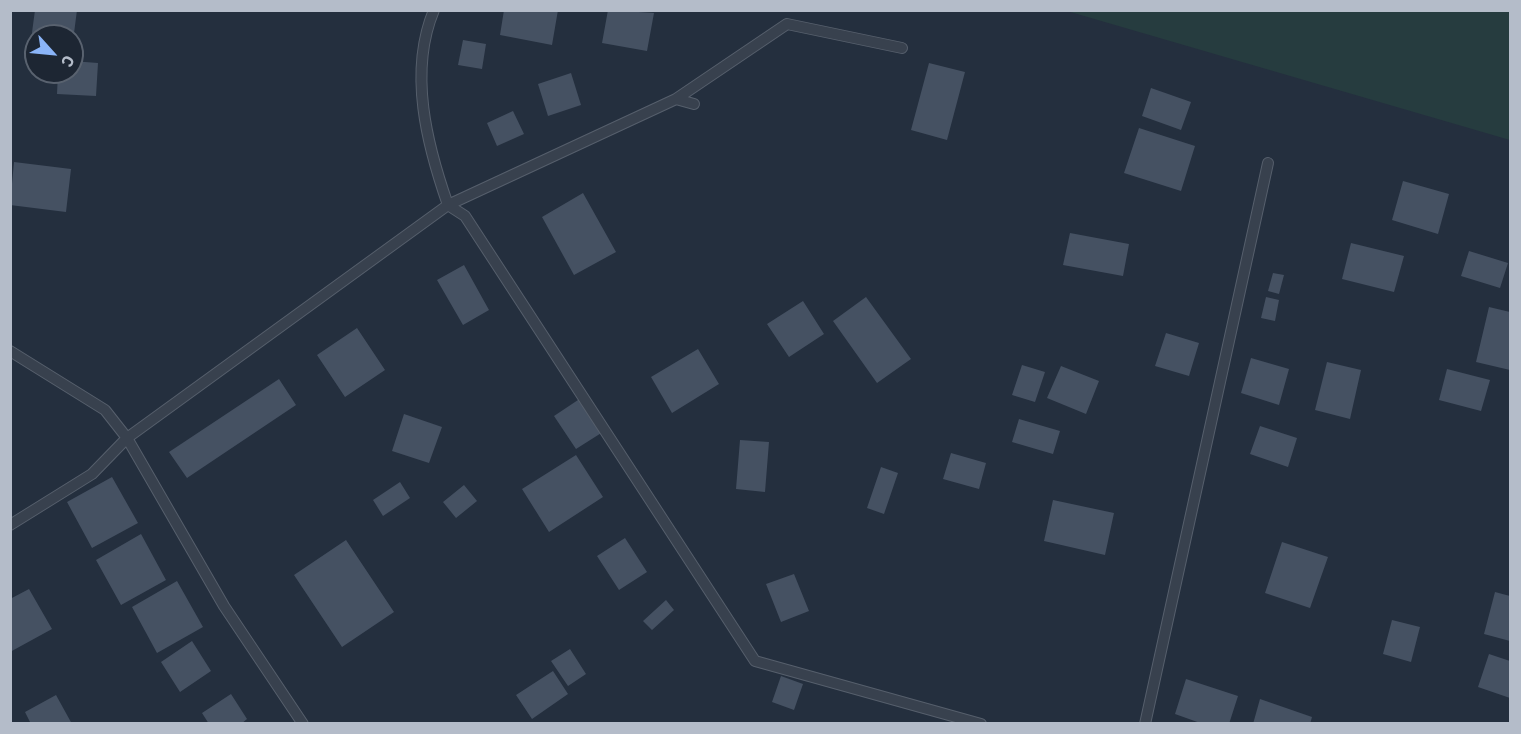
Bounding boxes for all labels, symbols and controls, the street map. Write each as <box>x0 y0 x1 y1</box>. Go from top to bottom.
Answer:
north arrow <box>24 24 84 84</box>
text: С <box>57 52 80 70</box>

